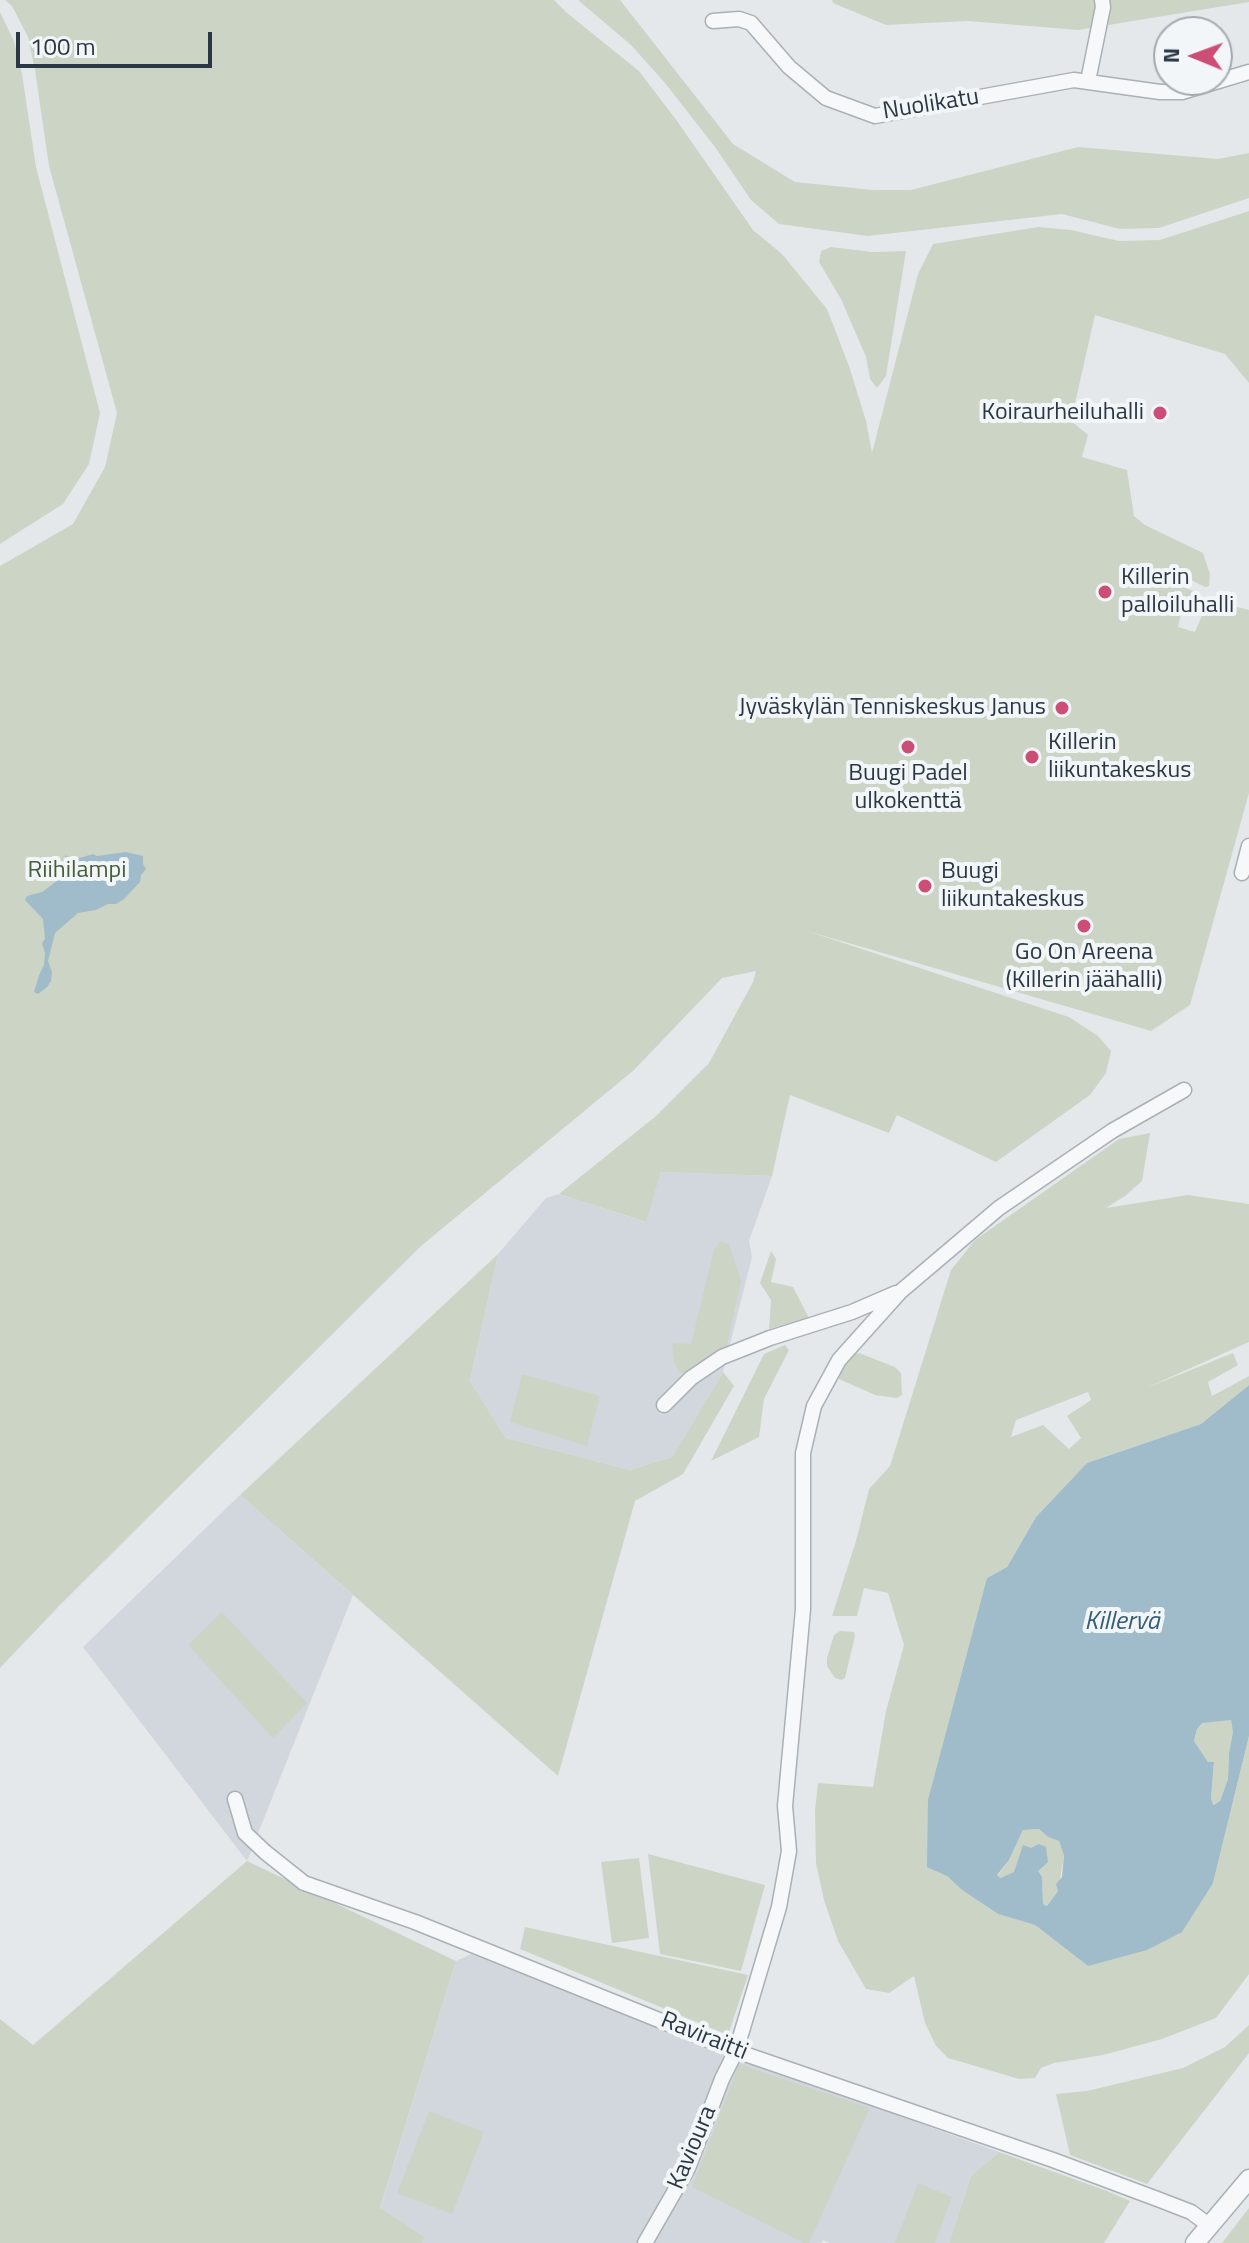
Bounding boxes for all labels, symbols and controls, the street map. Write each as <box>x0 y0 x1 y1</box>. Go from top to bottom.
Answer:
scale bar <box>20 16 216 66</box>
north arrow <box>1153 16 1233 96</box>
text: 100 m <box>30 28 96 64</box>
text: N <box>1154 48 1188 64</box>
street label: Nuolikatu <box>881 83 981 127</box>
place label: Koiraurheiluhalli <box>982 399 1144 427</box>
marker: Koiraurheiluhalli <box>1151 404 1169 422</box>
place label: Killerin palloiluhalli <box>1121 564 1234 620</box>
marker: Killerin palloiluhalli <box>1096 583 1114 601</box>
place label: Jyväskylän Tenniskeskus Janus <box>738 694 1046 722</box>
marker: Jyväskylän Tenniskeskus Janus <box>1053 699 1071 717</box>
place label: Killerin liikuntakeskus <box>1048 729 1191 785</box>
marker: Buugi Padel ulkokenttä <box>899 738 917 756</box>
marker: Killerin liikuntakeskus <box>1023 748 1041 766</box>
place label: Buugi Padel ulkokenttä <box>848 760 968 816</box>
park label: Riihilampi <box>28 857 126 885</box>
place label: Buugi liikuntakeskus <box>941 858 1084 914</box>
marker: Buugi liikuntakeskus <box>916 877 934 895</box>
marker: Go On Areena (Killerin jäähalli) <box>1075 917 1093 935</box>
place label: Go On Areena (Killerin jäähalli) <box>1005 939 1163 995</box>
water label: Killervä <box>1085 1607 1159 1639</box>
street label: Raviraitti <box>656 2007 752 2067</box>
street label: Kavioura <box>663 2102 723 2194</box>

